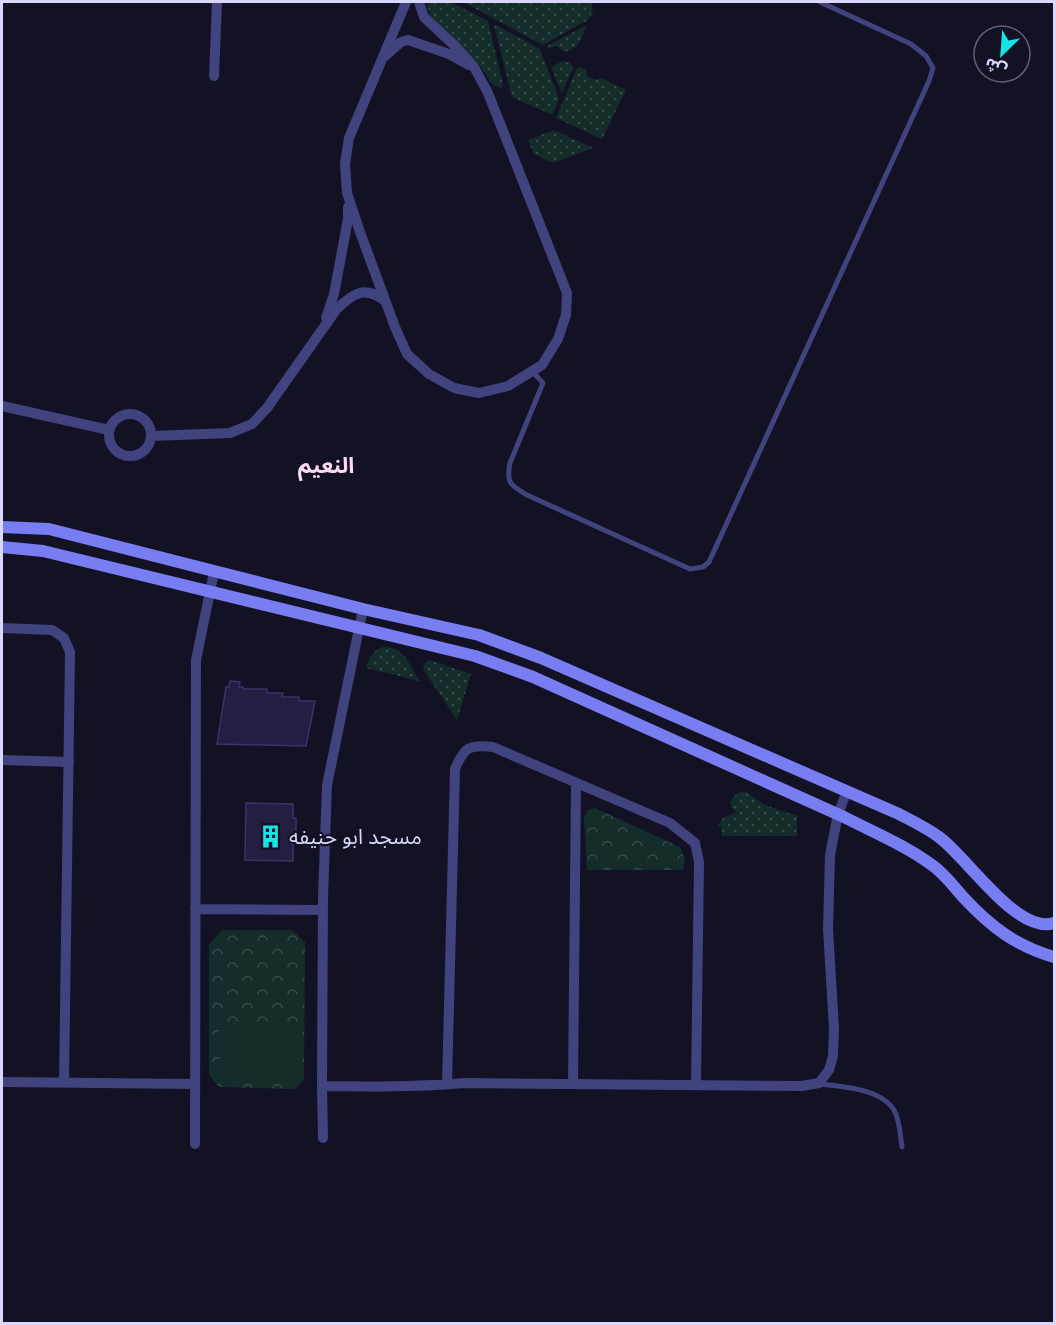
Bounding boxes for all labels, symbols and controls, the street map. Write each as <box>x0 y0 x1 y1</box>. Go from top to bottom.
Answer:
north arrow <box>972 24 1032 84</box>
text: ش <box>982 54 1010 80</box>
district label: النعيم <box>298 452 354 482</box>
building icon: مسجد ابو حنيفه <box>258 824 284 850</box>
place label: مسجد ابو حنيفه <box>289 824 422 849</box>

